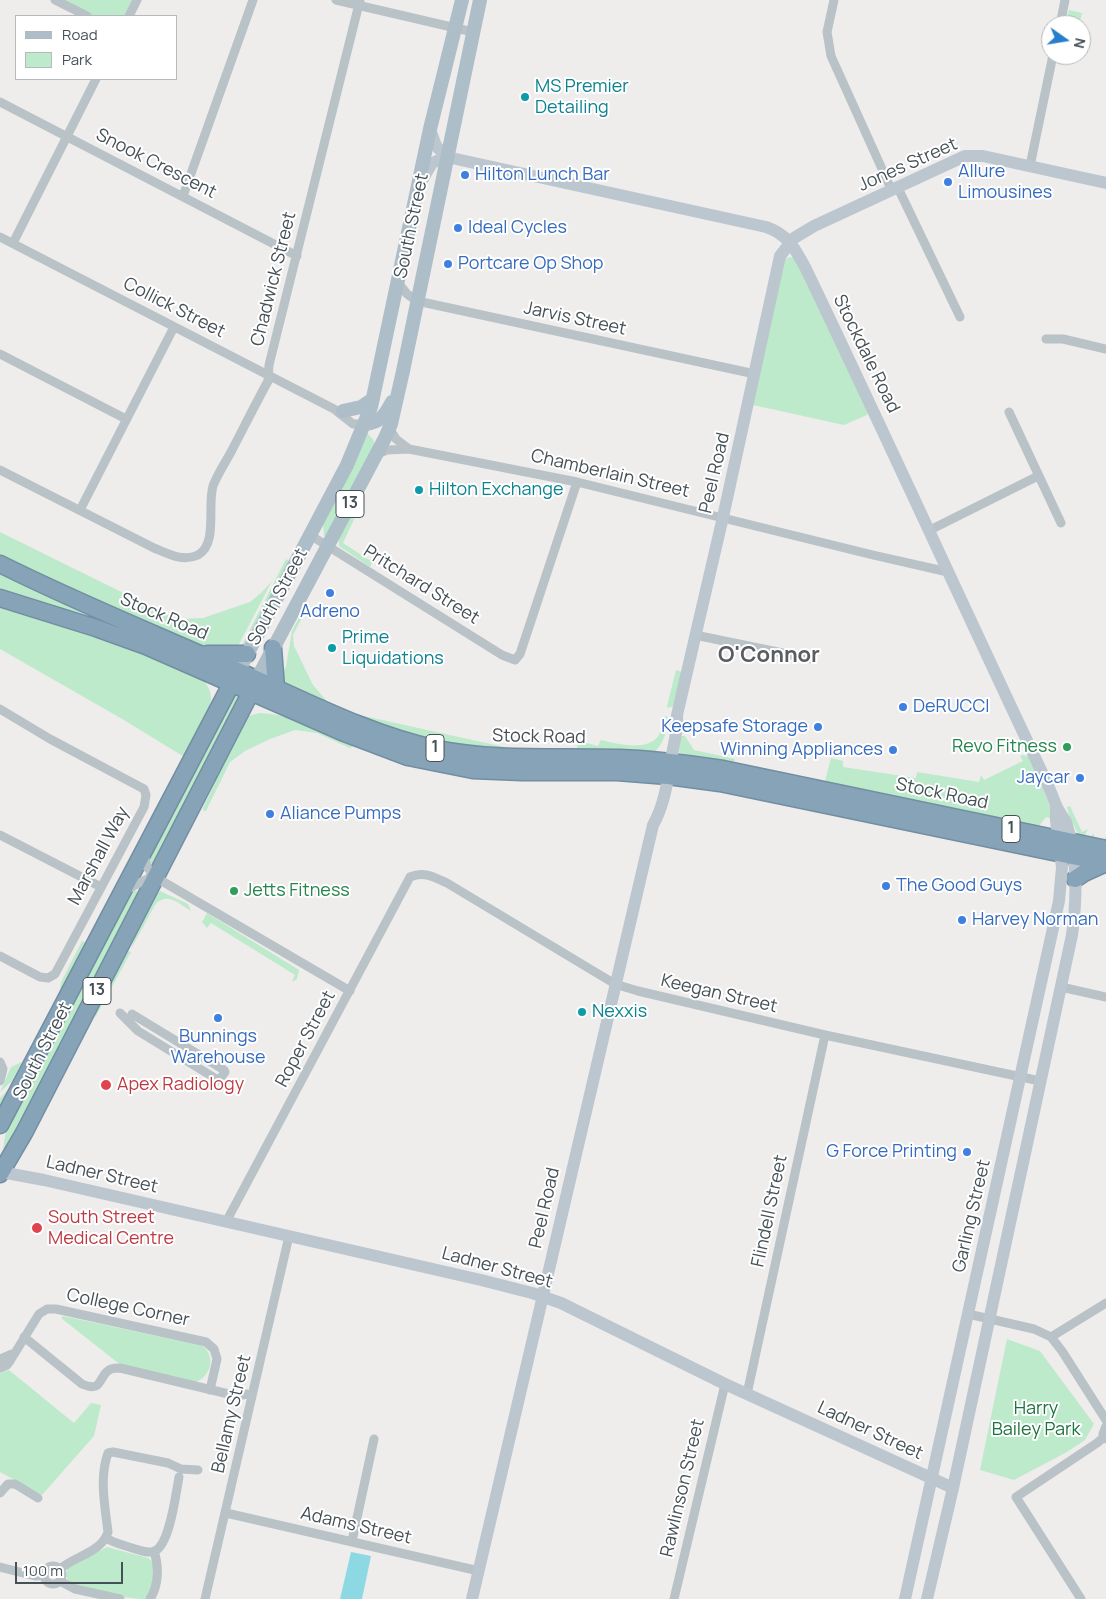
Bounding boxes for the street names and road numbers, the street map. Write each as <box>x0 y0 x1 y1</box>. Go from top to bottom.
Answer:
street label: Snook Crescent <box>92 124 220 204</box>
street label: Jones Street <box>855 134 961 196</box>
street label: South Street <box>390 172 434 280</box>
street label: Chadwick Street <box>247 210 301 348</box>
street label: Collick Street <box>119 273 229 343</box>
street label: Stockdale Road <box>828 291 904 417</box>
street label: Jarvis Street <box>522 298 628 340</box>
street label: Peel Road <box>695 430 735 516</box>
street label: Chamberlain Street <box>529 445 691 503</box>
road number: 13 <box>336 490 364 518</box>
street label: Pritchard Street <box>359 541 483 629</box>
street label: South Street <box>243 545 313 649</box>
street label: Stock Road <box>117 589 211 645</box>
street label: Stock Road <box>492 725 586 749</box>
road number: 1 <box>426 734 444 761</box>
street label: Stock Road <box>894 774 990 814</box>
street label: Marshall Way <box>64 803 134 909</box>
road number: 1 <box>1002 816 1020 842</box>
street label: Keegan Street <box>659 970 779 1018</box>
road number: 13 <box>83 978 111 1004</box>
street label: Roper Street <box>272 987 340 1091</box>
street label: South Street <box>9 999 77 1103</box>
street label: Ladner Street <box>44 1152 160 1198</box>
street label: Flindell Street <box>748 1153 792 1269</box>
street label: Garling Street <box>948 1157 996 1275</box>
street label: Peel Road <box>525 1165 565 1251</box>
street label: Ladner Street <box>439 1243 555 1293</box>
street label: College Corner <box>65 1284 191 1332</box>
street label: Bellamy Street <box>208 1353 256 1475</box>
street label: Ladner Street <box>814 1397 926 1465</box>
street label: Rawlinson Street <box>657 1417 709 1559</box>
street label: Adams Street <box>298 1503 414 1549</box>

